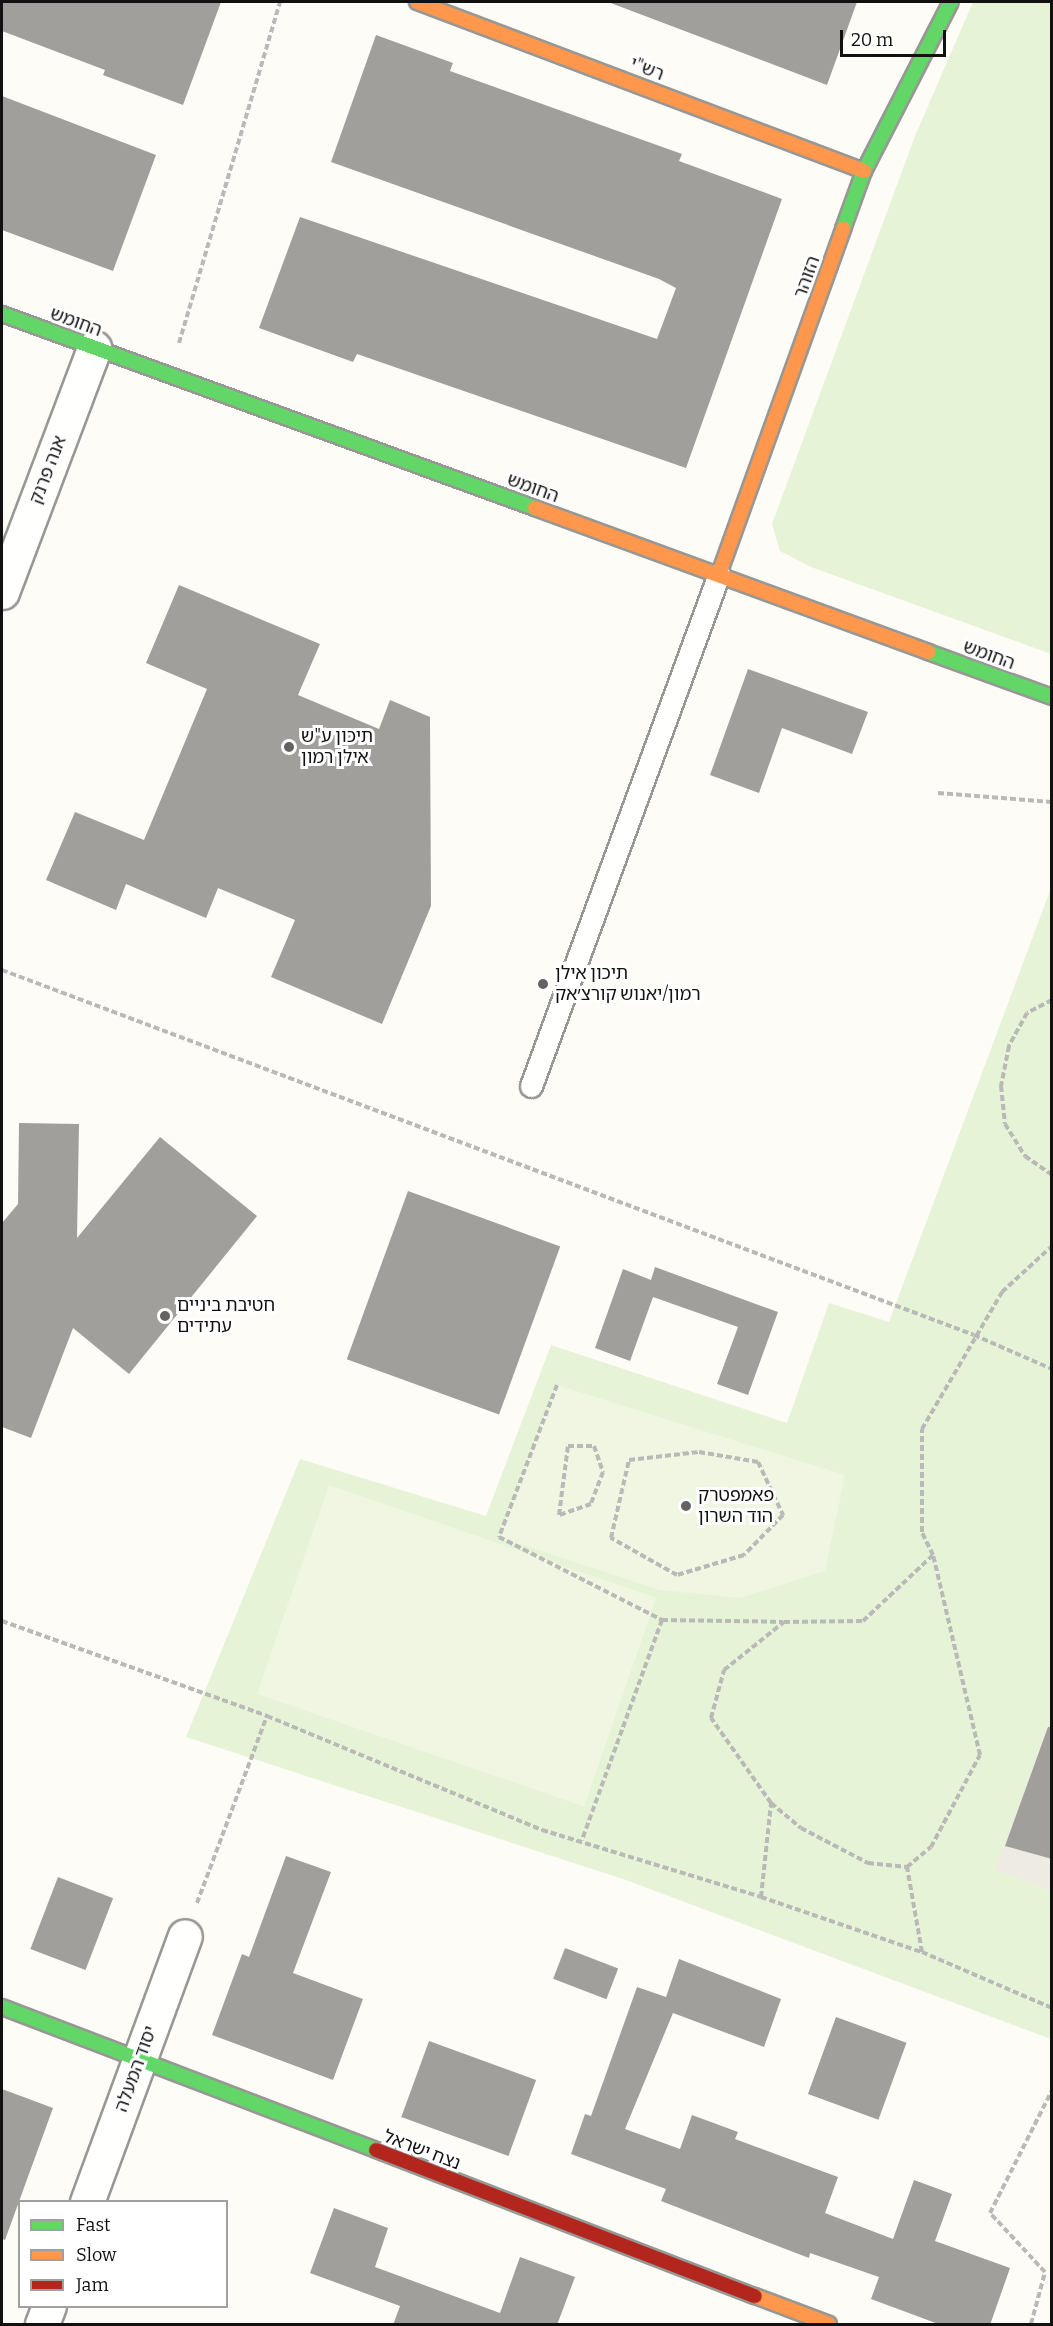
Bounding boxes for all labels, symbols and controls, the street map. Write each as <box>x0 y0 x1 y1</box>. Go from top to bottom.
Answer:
scale bar <box>843 18 950 56</box>
text: 20 m <box>851 29 893 51</box>
street label: רש"י <box>627 53 667 85</box>
street label: הזוהר <box>789 253 825 301</box>
street label: החומש <box>47 303 105 341</box>
street label: אנה פרנק <box>25 433 71 507</box>
street label: החומש <box>504 469 562 507</box>
street label: החומש <box>960 636 1018 674</box>
place label: תיכון ע"ש אילן רמון <box>301 726 373 768</box>
marker: תיכון ע"ש אילן רמון <box>282 740 296 754</box>
place label: תיכון אילן רמון/יאנוש קורצ׳אק <box>555 963 701 1006</box>
marker: תיכון אילן רמון/יאנוש קורצ׳אק <box>536 977 550 991</box>
place label: חטיבת ביניים עתידים <box>177 1295 275 1338</box>
marker: חטיבת ביניים עתידים <box>158 1309 172 1323</box>
place label: פאמפטרק הוד השרון <box>698 1485 774 1528</box>
marker: פאמפטרק הוד השרון <box>679 1499 693 1513</box>
street label: יסוד המעלה <box>110 2023 162 2115</box>
street label: נצח ישראל <box>380 2125 464 2175</box>
legend <box>18 2200 228 2308</box>
text: Fast <box>76 2214 111 2236</box>
text: Slow <box>76 2244 116 2266</box>
text: Jam <box>76 2274 109 2296</box>

